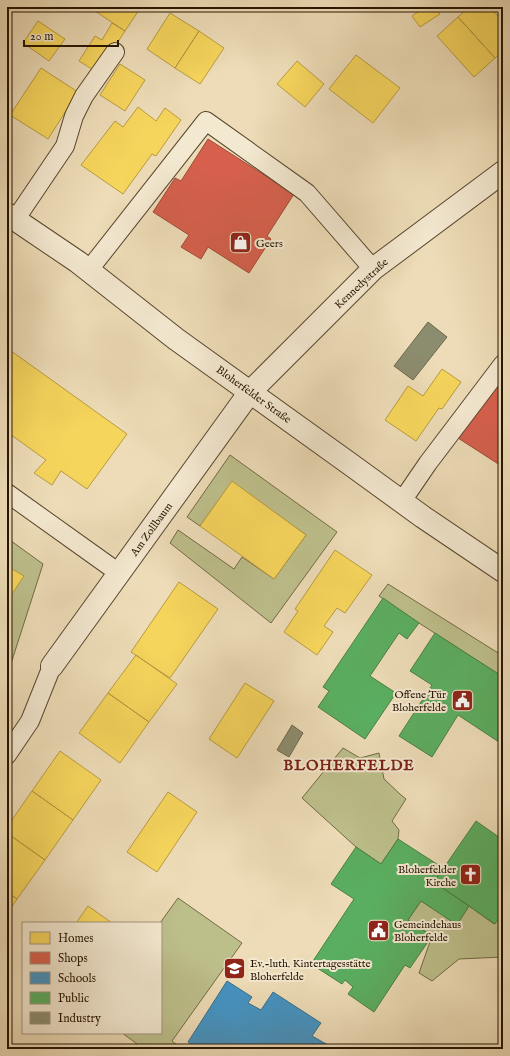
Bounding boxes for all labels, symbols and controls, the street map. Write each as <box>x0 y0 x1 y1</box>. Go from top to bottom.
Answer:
scale bar <box>24 22 118 48</box>
text: 20 m <box>30 29 53 44</box>
shop icon: Geers <box>228 230 254 256</box>
place label: Geers <box>256 237 283 251</box>
street label: Kennedystraße <box>332 255 391 312</box>
street label: Bloherfelder Straße <box>213 363 294 427</box>
street label: Am Zollbaum <box>127 500 176 560</box>
public building icon: Offene Tür Bloherfelde <box>449 687 475 713</box>
place label: Offene Tür Bloherfelde <box>392 688 446 715</box>
district label: BLOHERFELDE <box>283 756 415 775</box>
church icon: Bloherfelder Kirche <box>458 862 484 888</box>
place label: Bloherfelder Kirche <box>398 863 456 890</box>
public building icon: Gemeindehaus Bloherfelde <box>365 917 391 943</box>
place label: Gemeindehaus Bloherfelde <box>394 918 461 945</box>
legend <box>22 922 162 1034</box>
text: Homes <box>58 931 94 946</box>
text: Shops <box>58 951 88 967</box>
school or university icon: Ev.-luth. Kintertagesstätte Bloherfelde <box>221 956 247 982</box>
place label: Ev.-luth. Kintertagesstätte Bloherfelde <box>250 957 371 984</box>
text: Schools <box>58 971 96 986</box>
text: Public <box>58 991 89 1006</box>
text: Industry <box>58 1011 101 1026</box>

